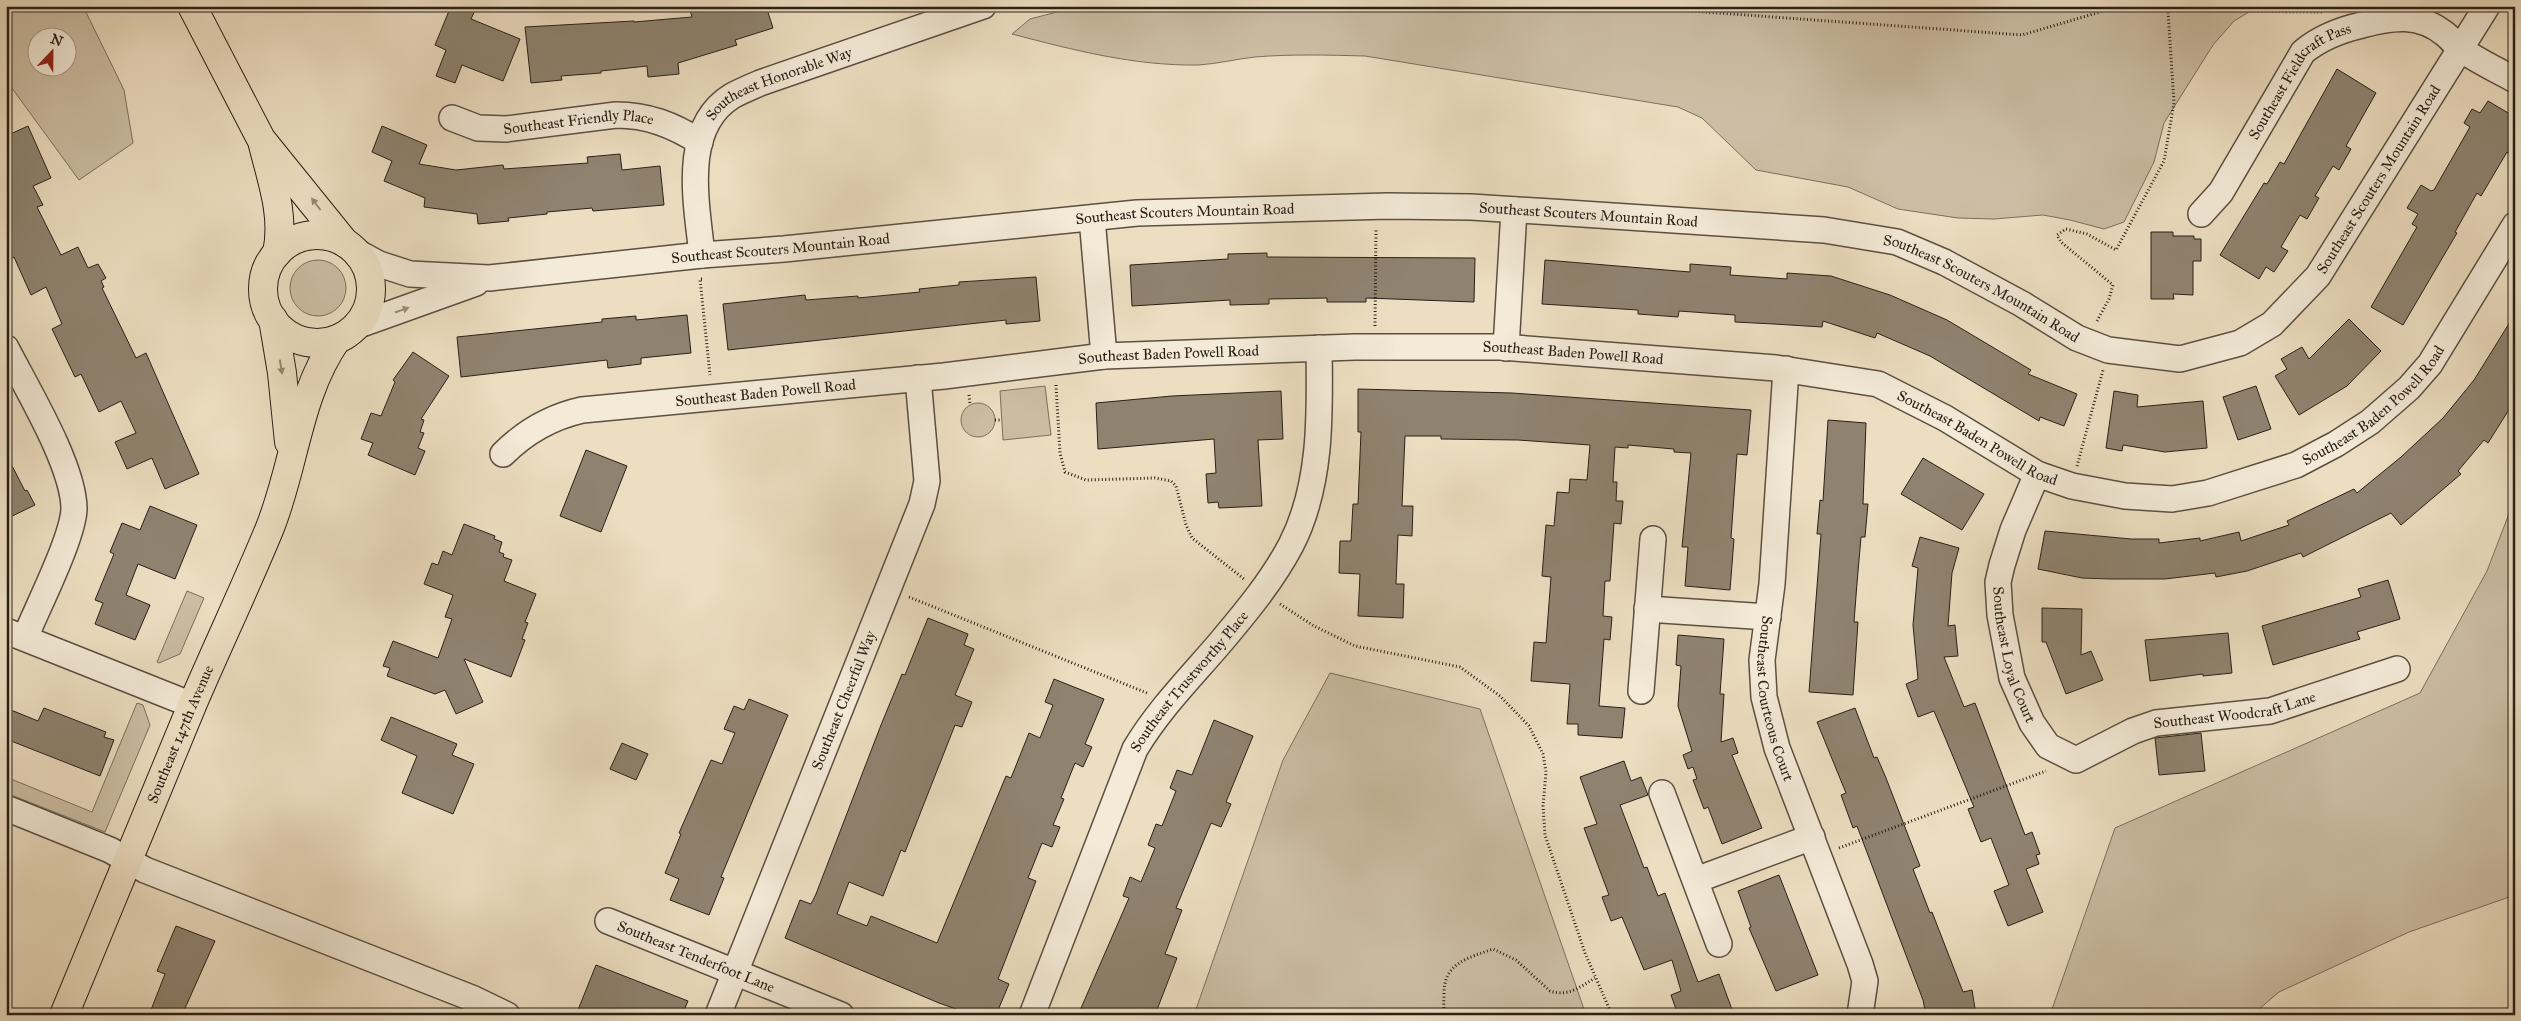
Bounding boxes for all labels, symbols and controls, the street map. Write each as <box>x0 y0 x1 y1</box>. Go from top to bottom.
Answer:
street label: Southeast Fieldcraft Pass <box>2245 19 2353 143</box>
north arrow <box>28 28 78 78</box>
text: N <box>48 30 65 51</box>
street label: Southeast Honorable Way <box>702 43 855 124</box>
street label: Southeast Scouters Mountain Road <box>2313 81 2445 277</box>
street label: Southeast Friendly Place <box>502 106 656 138</box>
one-way arrow <box>310 198 321 211</box>
street label: Southeast Scouters Mountain Road <box>1478 199 1699 231</box>
street label: Southeast Scouters Mountain Road <box>1074 200 1295 228</box>
street label: Southeast Scouters Mountain Road <box>670 229 891 267</box>
street label: Southeast Scouters Mountain Road <box>1882 231 2083 347</box>
one-way arrow <box>395 306 410 314</box>
street label: Southeast Baden Powell Road <box>1483 338 1665 368</box>
street label: Southeast Baden Powell Road <box>1077 341 1260 368</box>
street label: Southeast Baden Powell Road <box>2299 342 2448 469</box>
one-way arrow <box>277 360 285 376</box>
street label: Southeast Baden Powell Road <box>675 375 857 410</box>
street label: Southeast Baden Powell Road <box>1894 386 2060 490</box>
street label: Southeast Loyal Court <box>1989 586 2040 726</box>
street label: Southeast Trustworthy Place <box>1126 607 1252 755</box>
street label: Southeast Courteous Court <box>1753 615 1798 784</box>
street label: Southeast Cheerful Way <box>808 627 880 772</box>
street label: Southeast 147th Avenue <box>143 662 217 806</box>
street label: Southeast Woodcraft Lane <box>2153 687 2318 732</box>
street label: Southeast Tenderfoot Lane <box>615 917 777 996</box>

